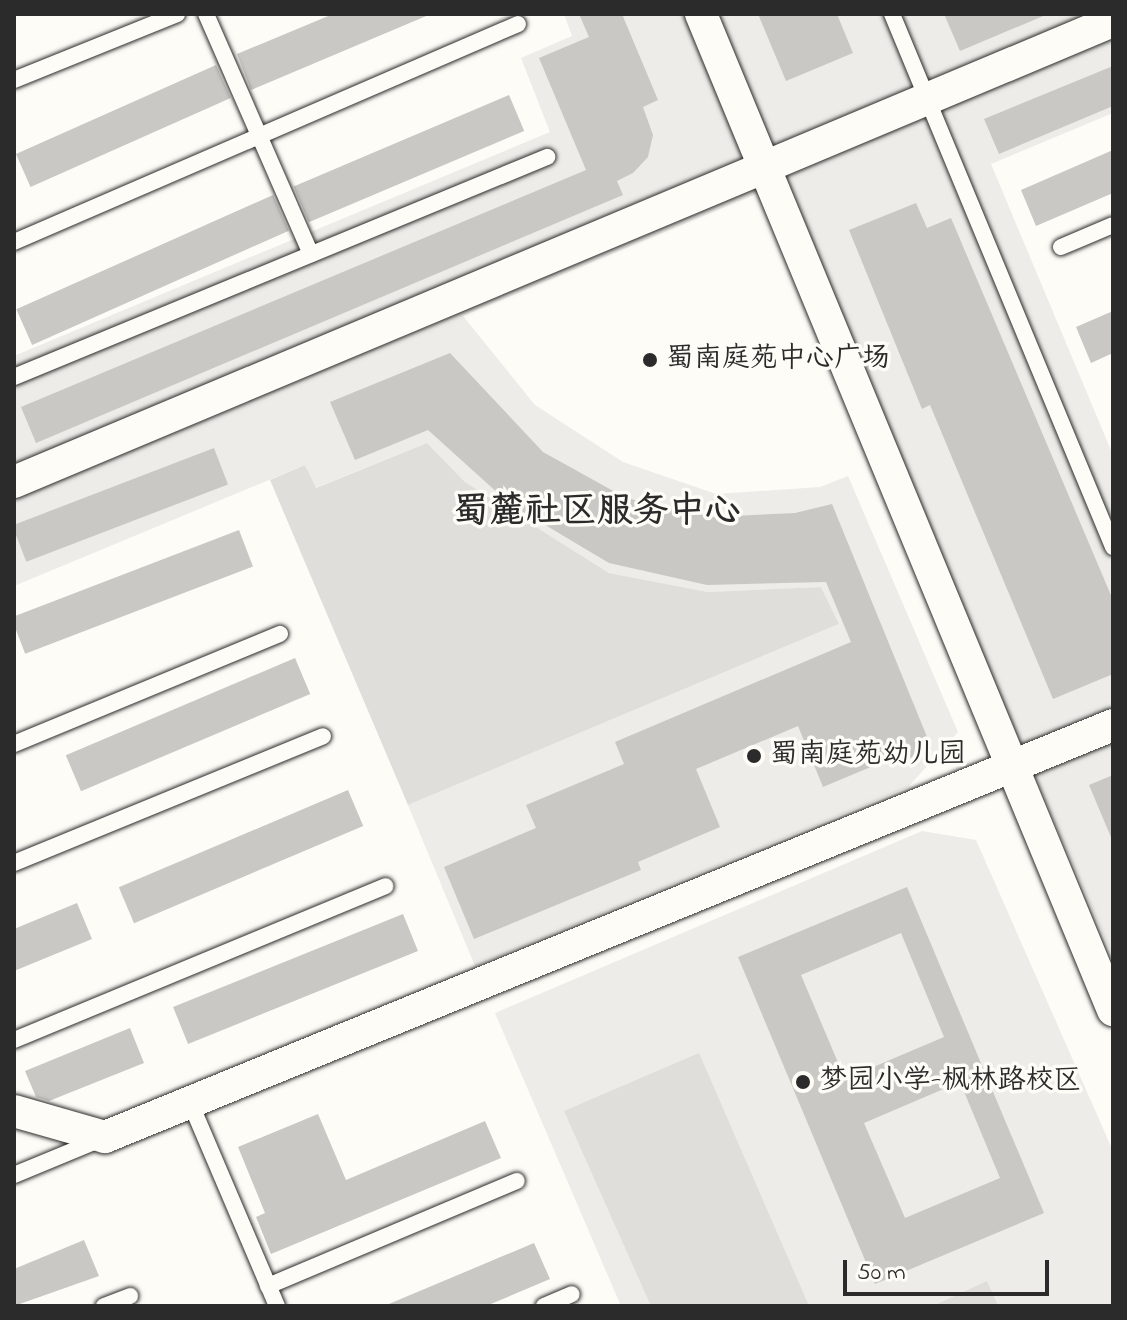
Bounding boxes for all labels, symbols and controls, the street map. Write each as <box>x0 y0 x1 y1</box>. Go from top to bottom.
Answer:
place label: 蜀南庭苑中心广场 <box>666 343 890 377</box>
marker: 蜀南庭苑中心广场 <box>641 351 659 369</box>
district label: 蜀麓社区服务中心 <box>453 491 741 535</box>
place label: 蜀南庭苑幼儿园 <box>770 739 966 773</box>
marker: 蜀南庭苑幼儿园 <box>745 747 763 765</box>
place label: 梦园小学-枫林路校区 <box>819 1065 1081 1099</box>
marker: 梦园小学-枫林路校区 <box>794 1073 812 1091</box>
scale bar <box>847 1244 1053 1294</box>
text: 50 m <box>857 1256 906 1291</box>

